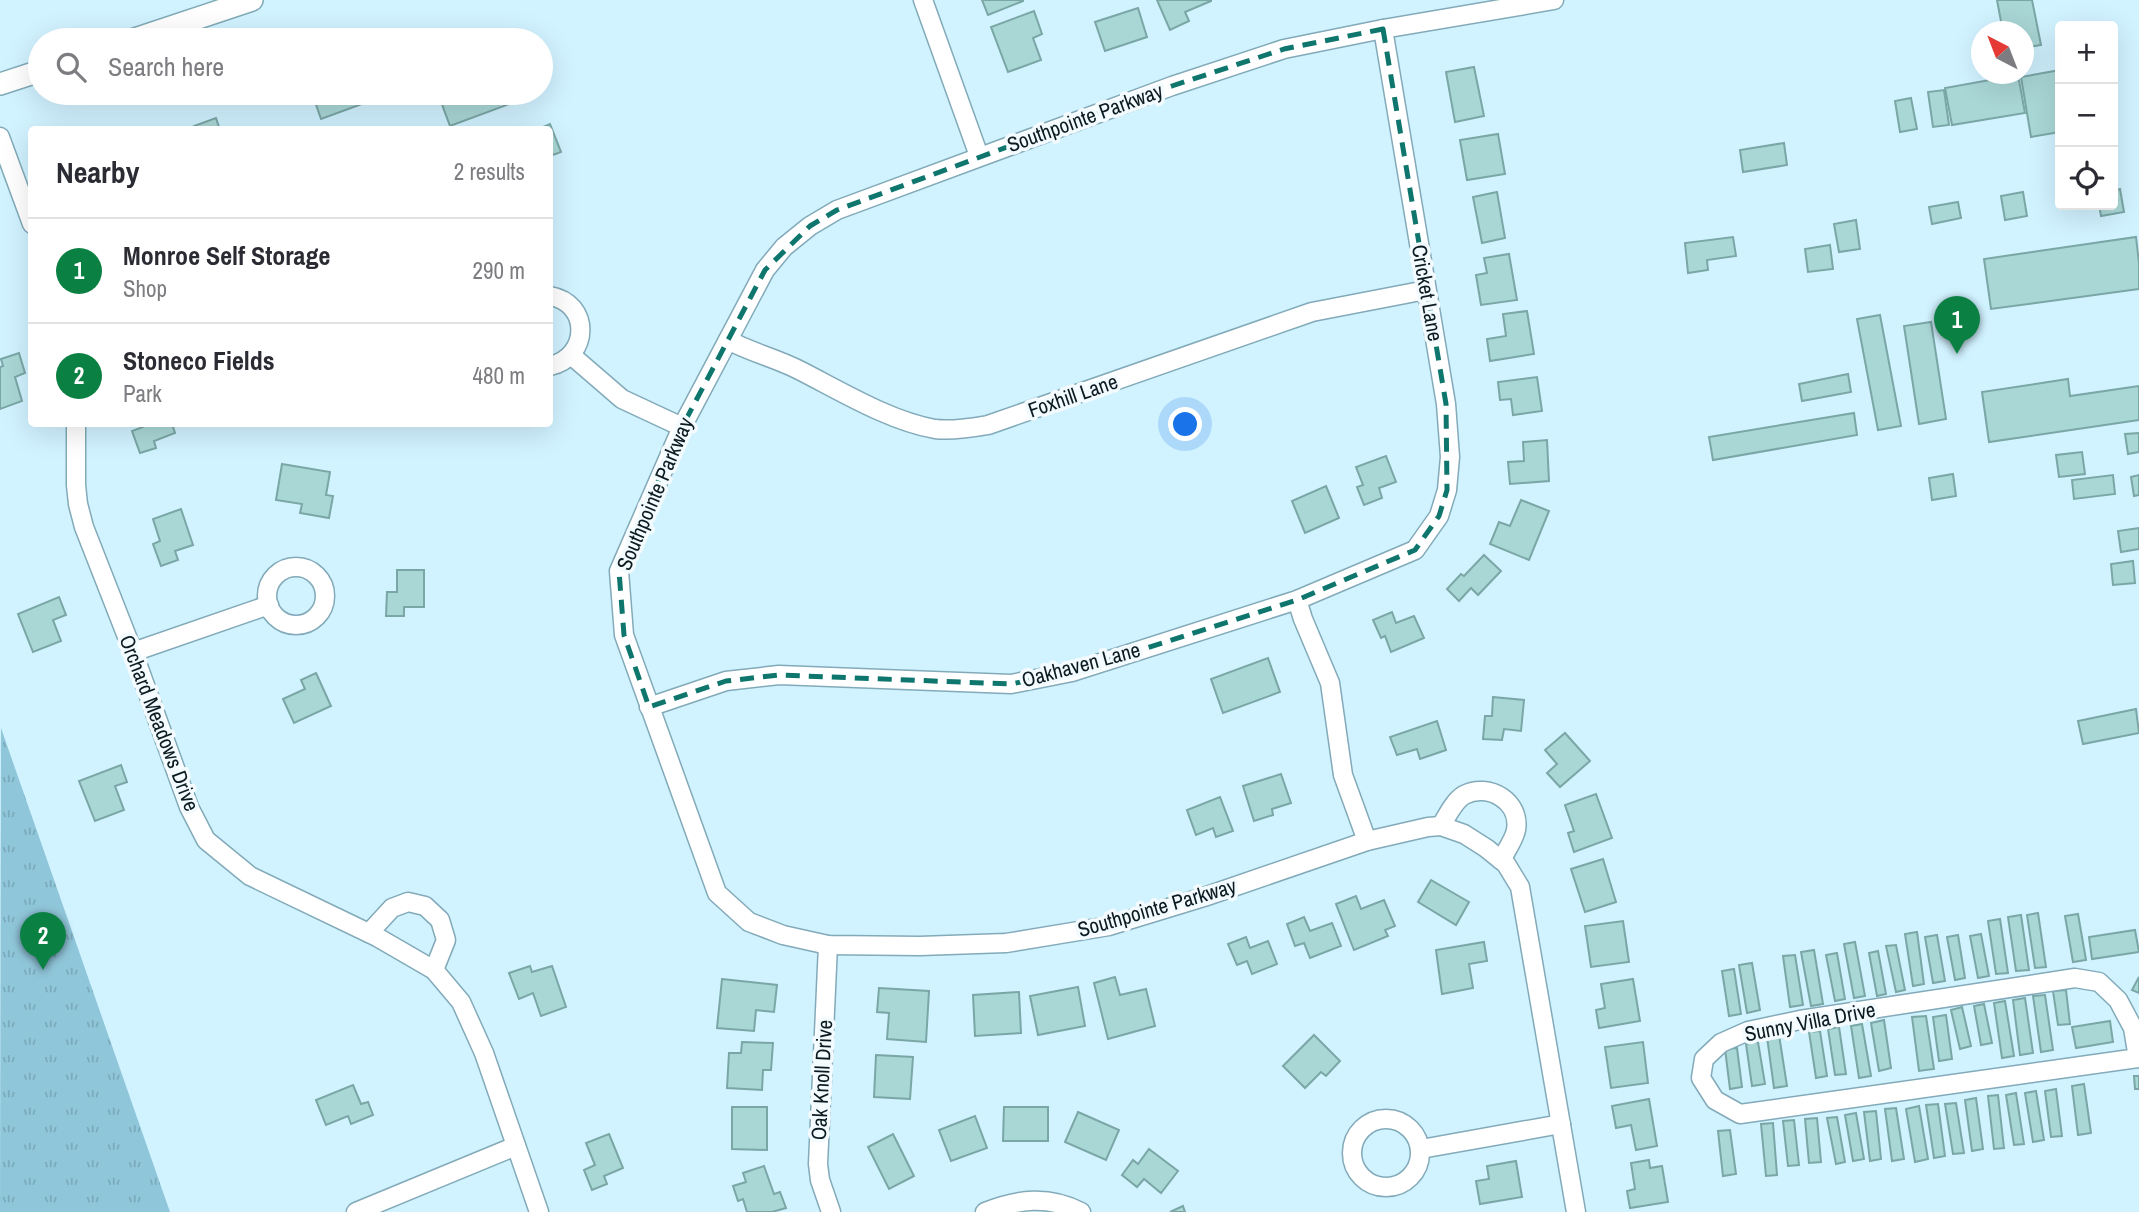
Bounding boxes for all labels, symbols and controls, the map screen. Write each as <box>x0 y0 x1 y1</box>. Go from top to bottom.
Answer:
north arrow <box>1971 21 2034 84</box>
map controls <box>2055 21 2118 210</box>
button: + <box>2055 21 2118 84</box>
search box <box>28 28 553 105</box>
icon: search <box>52 48 90 86</box>
text: Search here <box>108 49 224 84</box>
street label: Southpointe Parkway <box>1003 76 1167 159</box>
button: − <box>2055 84 2118 147</box>
button: locate <box>2055 147 2118 210</box>
text: Nearby <box>56 152 139 192</box>
text: 2 results <box>454 156 525 187</box>
text: Monroe Self Storage <box>123 238 330 273</box>
street label: Cricket Lane <box>1405 242 1450 344</box>
text: 1 <box>74 255 84 286</box>
text: 290 m <box>473 255 525 286</box>
text: Shop <box>123 273 167 304</box>
pin: 1 <box>1934 296 1980 354</box>
text: Stoneco Fields <box>123 343 275 378</box>
text: 2 <box>74 360 84 391</box>
text: 480 m <box>473 360 525 391</box>
street label: Foxhill Lane <box>1024 367 1122 424</box>
text: Park <box>123 378 162 409</box>
your location <box>1168 407 1202 441</box>
street label: Southpointe Parkway <box>609 412 700 575</box>
street label: Orchard Meadows Drive <box>112 631 206 815</box>
street label: Oakhaven Lane <box>1018 635 1143 694</box>
street label: Southpointe Parkway <box>1074 871 1240 944</box>
pin: 2 <box>20 912 66 970</box>
street label: Sunny Villa Drive <box>1742 995 1878 1048</box>
street label: Oak Knoll Drive <box>804 1019 839 1141</box>

